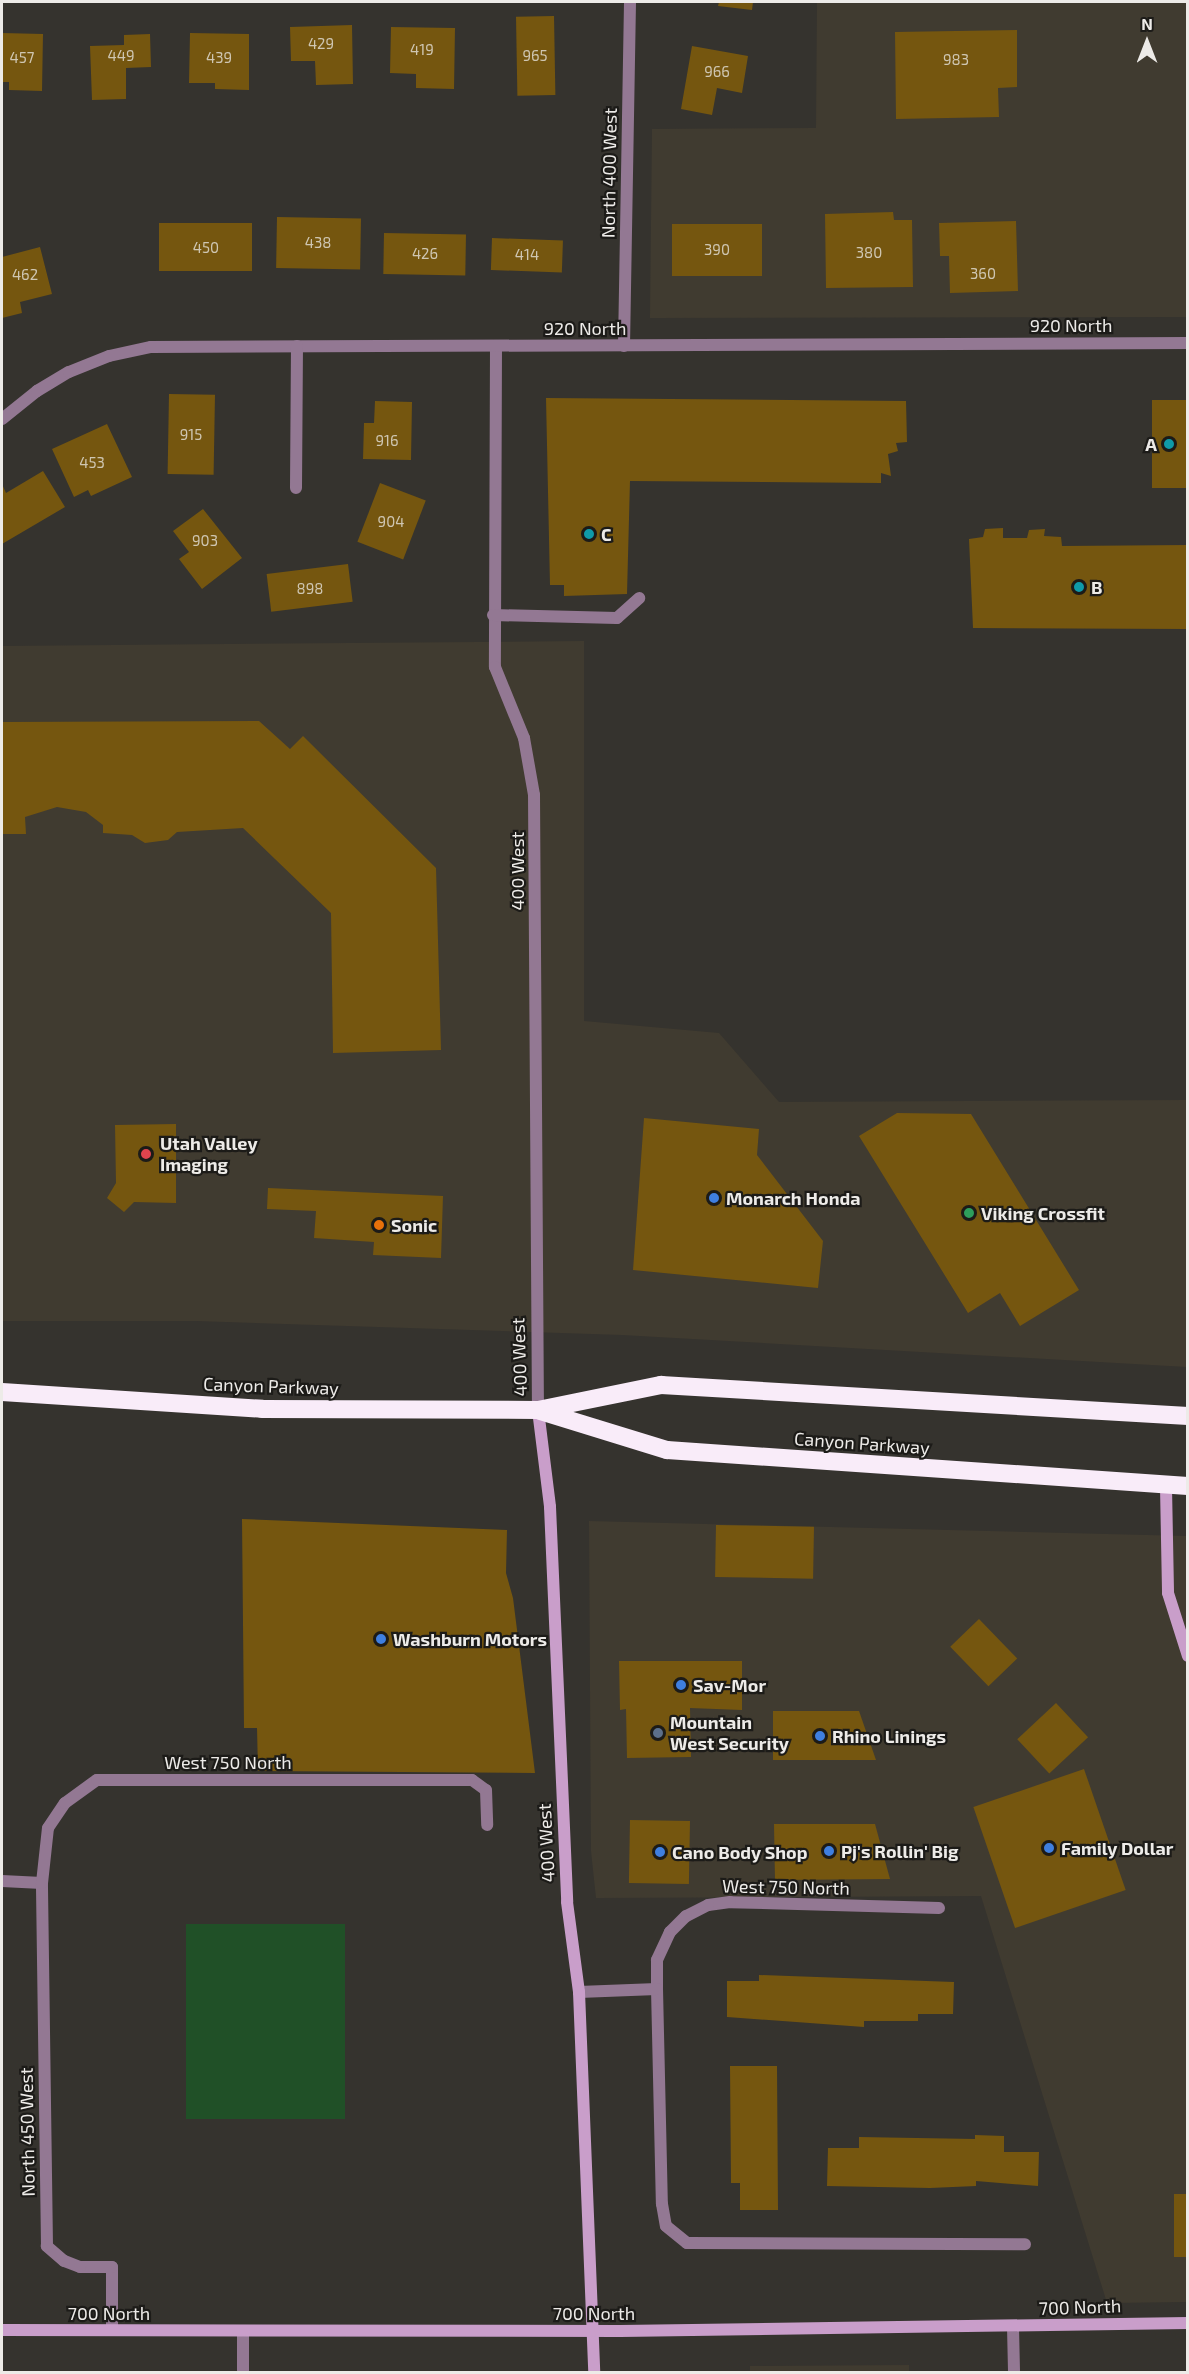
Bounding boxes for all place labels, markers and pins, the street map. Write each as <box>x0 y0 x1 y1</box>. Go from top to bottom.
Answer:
place label: A <box>1145 433 1157 455</box>
marker: A <box>1162 437 1176 451</box>
place label: C <box>601 523 612 545</box>
marker: C <box>582 527 596 541</box>
place label: B <box>1091 576 1103 598</box>
marker: B <box>1072 580 1086 594</box>
place label: Utah Valley Imaging <box>160 1133 258 1176</box>
marker: Utah Valley Imaging <box>137 1145 155 1163</box>
place label: Monarch Honda <box>726 1187 860 1209</box>
marker: Monarch Honda <box>707 1191 721 1205</box>
place label: Viking Crossfit <box>981 1202 1105 1224</box>
marker: Viking Crossfit <box>962 1206 976 1220</box>
place label: Sonic <box>391 1214 437 1236</box>
marker: Sonic <box>372 1218 386 1232</box>
place label: Washburn Motors <box>393 1628 547 1650</box>
marker: Washburn Motors <box>374 1632 388 1646</box>
place label: Sav-Mor <box>693 1674 766 1696</box>
marker: Sav-Mor <box>674 1678 688 1692</box>
place label: Mountain West Security <box>670 1712 789 1754</box>
place label: Rhino Linings <box>832 1725 946 1747</box>
marker: Mountain West Security <box>651 1726 665 1740</box>
marker: Rhino Linings <box>813 1729 827 1743</box>
place label: Family Dollar <box>1061 1837 1174 1859</box>
place label: Pj's Rollin' Big <box>841 1840 959 1862</box>
place label: Cano Body Shop <box>672 1841 808 1863</box>
marker: Family Dollar <box>1042 1841 1056 1855</box>
marker: Pj's Rollin' Big <box>822 1844 836 1858</box>
marker: Cano Body Shop <box>653 1845 667 1859</box>

